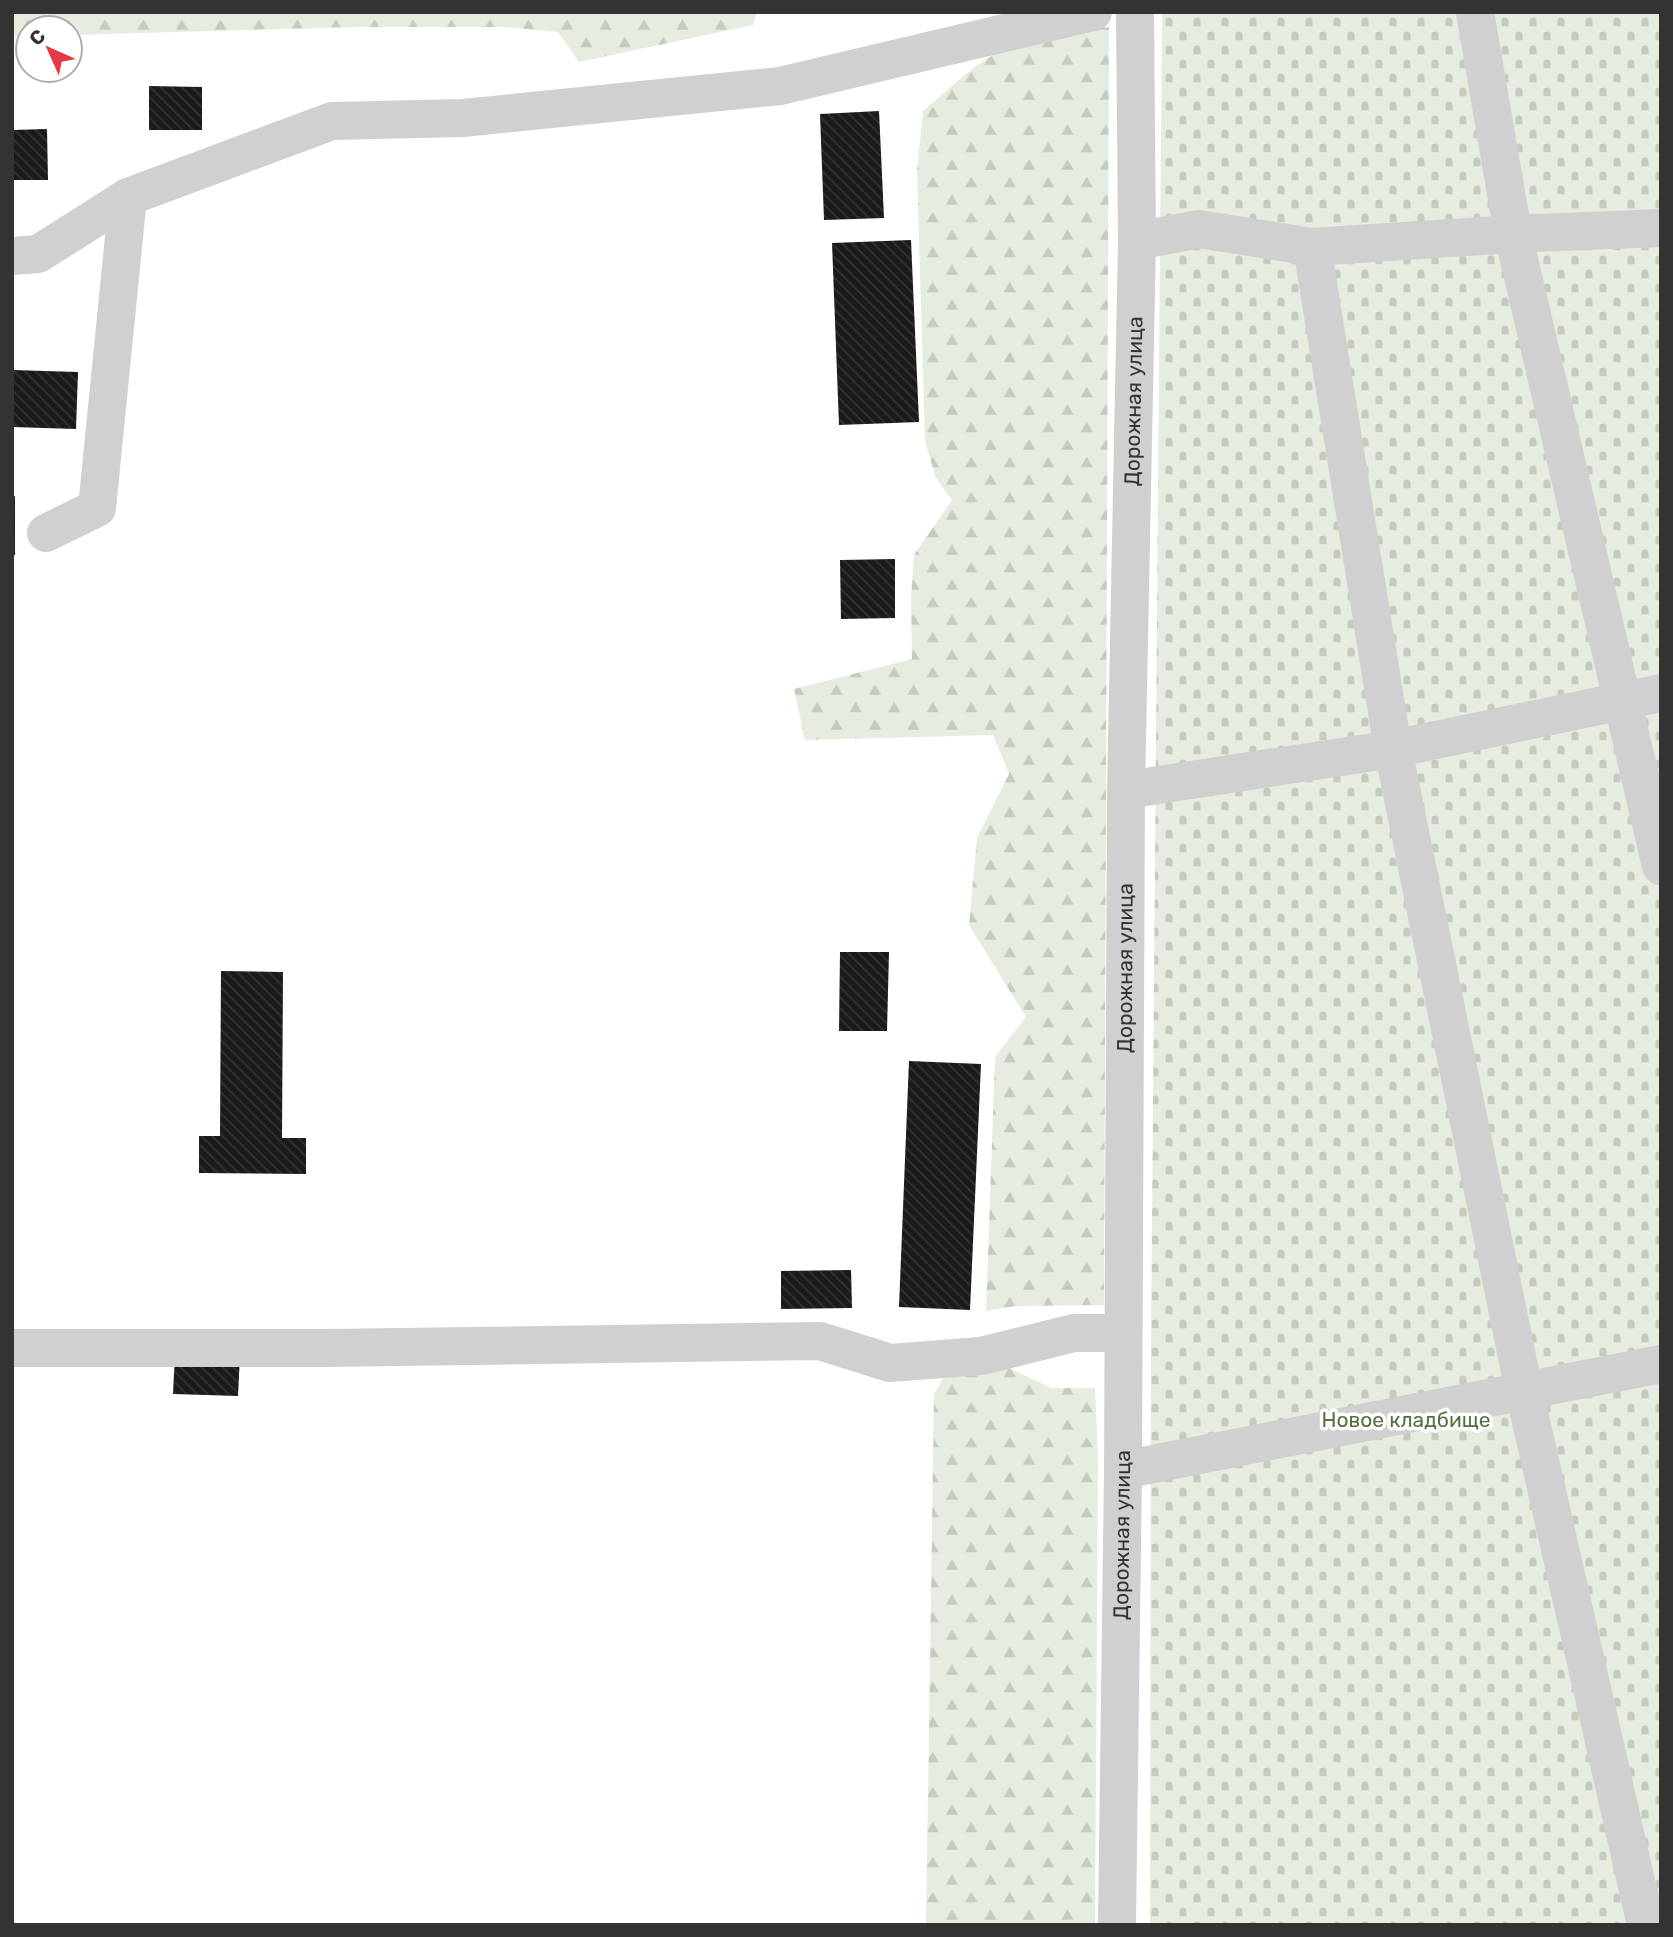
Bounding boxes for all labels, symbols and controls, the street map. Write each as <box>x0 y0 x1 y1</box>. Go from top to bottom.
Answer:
north arrow <box>14 14 84 84</box>
text: С <box>24 24 50 50</box>
street label: Дорожная улица <box>1119 316 1147 486</box>
street label: Дорожная улица <box>1112 883 1138 1053</box>
park label: Новое кладбище <box>1321 1407 1491 1432</box>
street label: Дорожная улица <box>1108 1450 1135 1620</box>

